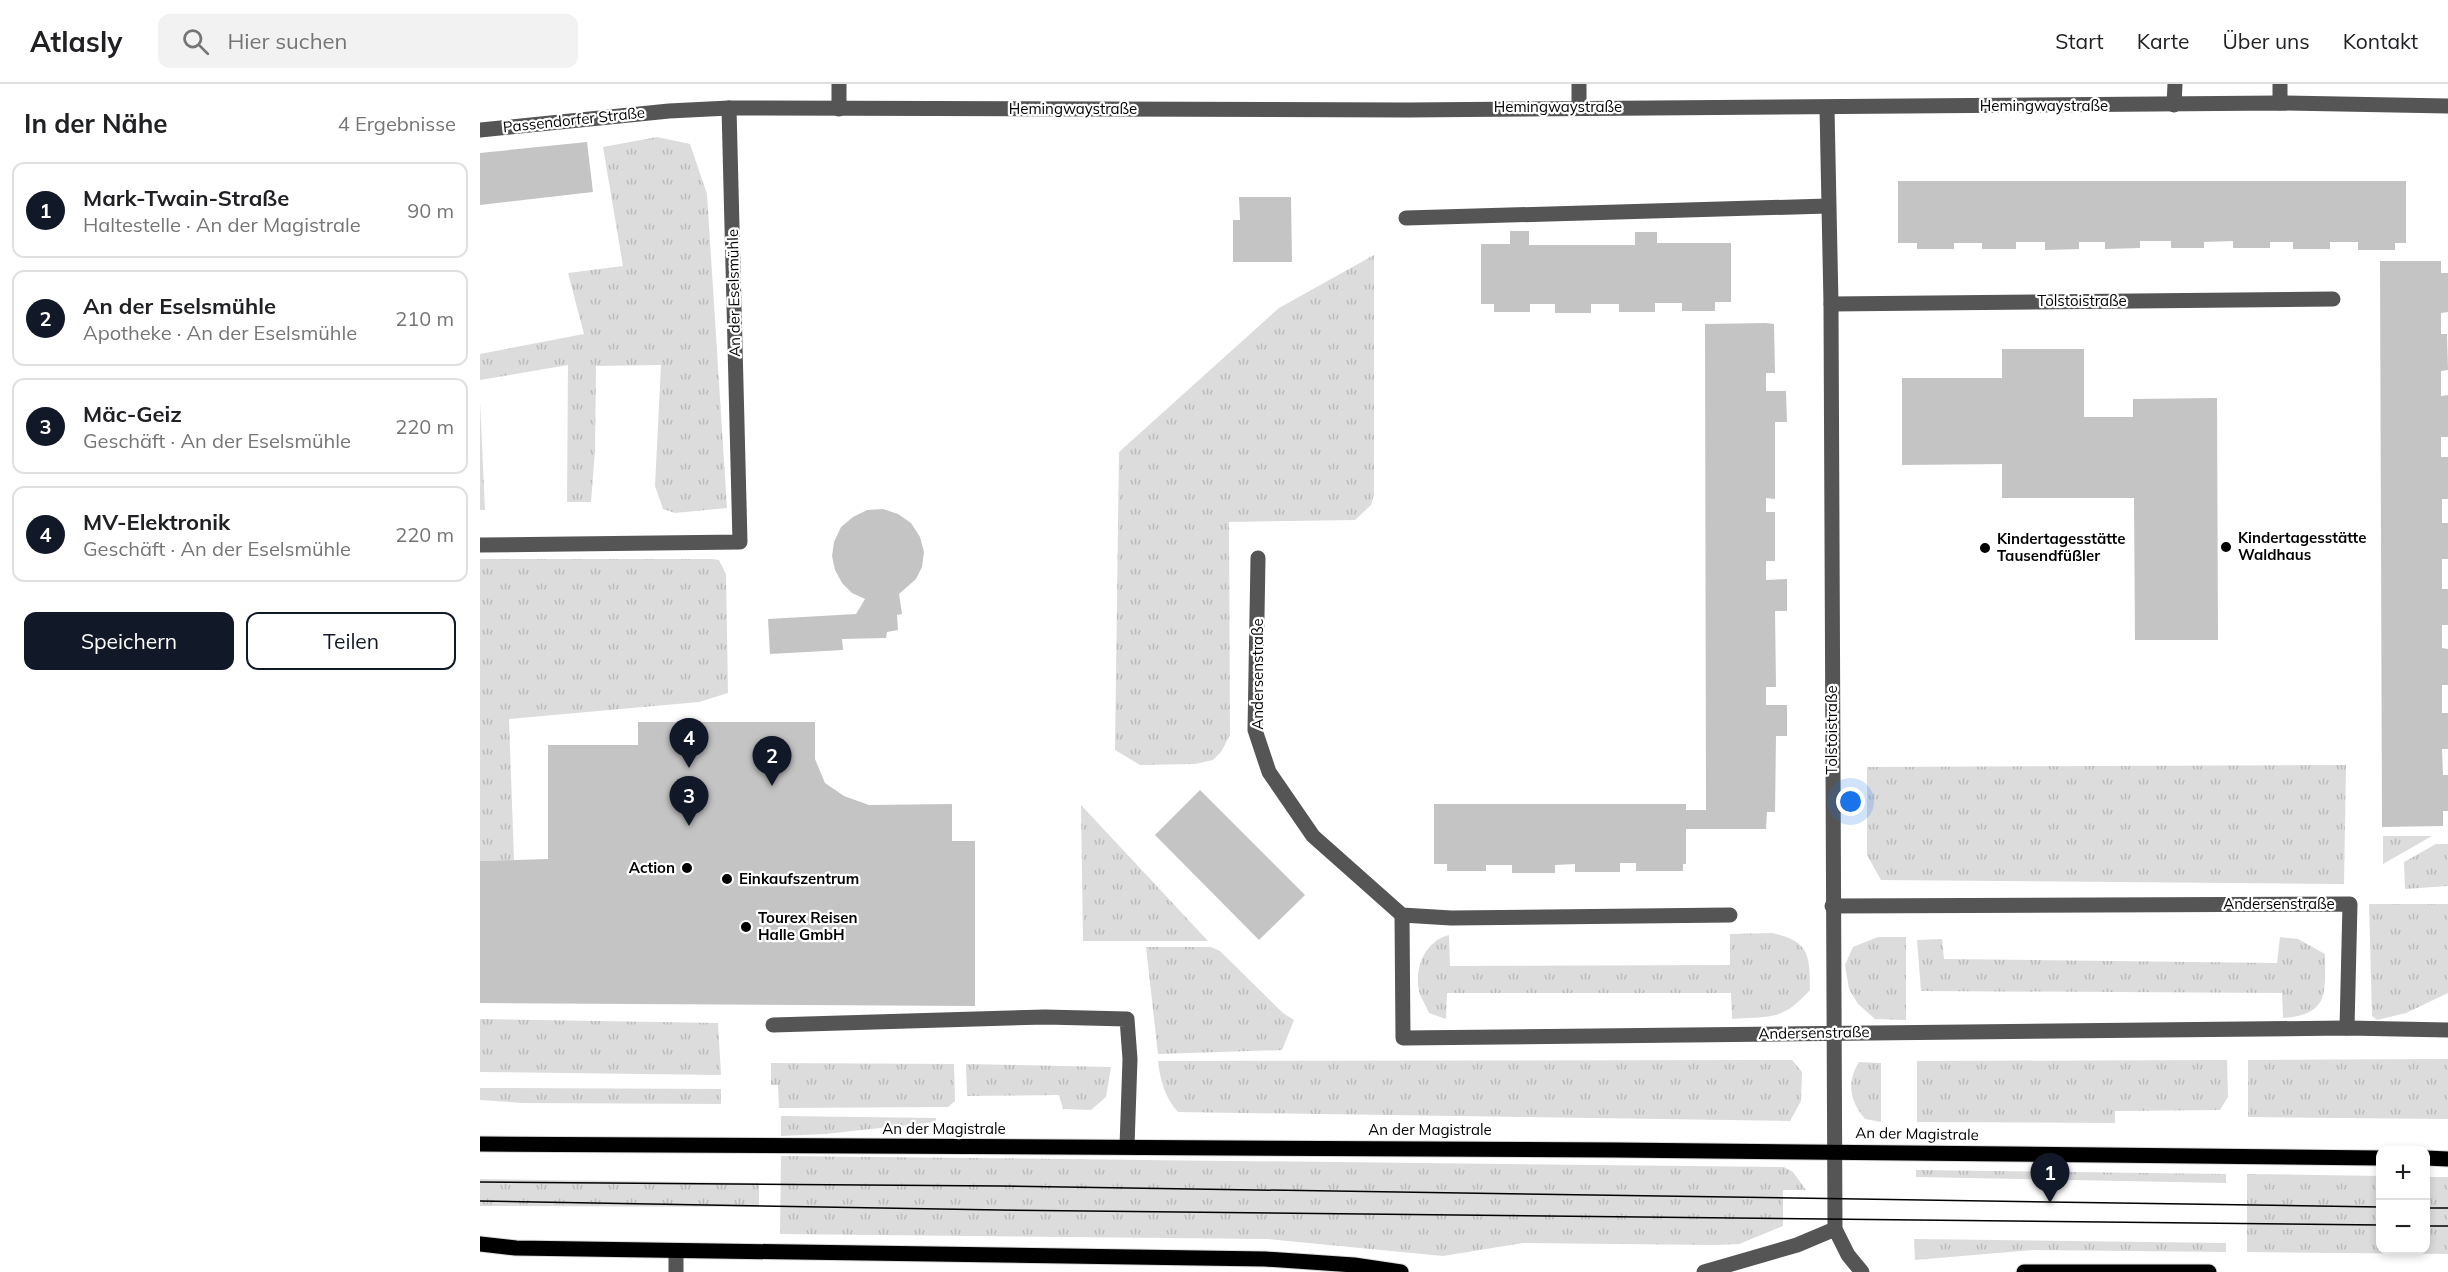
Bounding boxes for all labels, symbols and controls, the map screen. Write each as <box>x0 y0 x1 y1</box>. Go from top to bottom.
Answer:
search box <box>158 14 578 68</box>
text: Atlasly <box>30 24 122 59</box>
icon: search <box>179 25 212 58</box>
text: Hier suchen <box>227 27 347 55</box>
text: Start <box>2055 28 2104 54</box>
text: Karte <box>2137 28 2189 54</box>
text: Über uns <box>2222 28 2310 54</box>
text: Kontakt <box>2343 28 2418 54</box>
street label: Hemingwaystraße <box>1980 96 2108 115</box>
street label: Hemingwaystraße <box>1494 97 1622 116</box>
street label: Hemingwaystraße <box>1009 99 1137 118</box>
street label: Passendorfer Straße <box>502 103 646 136</box>
text: In der Nähe <box>24 107 168 140</box>
text: 4 Ergebnisse <box>338 111 456 136</box>
text: Mark-Twain-Straße <box>83 184 289 212</box>
text: 1 <box>40 198 52 223</box>
text: 90 m <box>407 198 454 223</box>
text: Haltestelle · An der Magistrale <box>83 212 361 237</box>
street label: An der Eselsmühle <box>723 229 744 357</box>
street label: Tolstoistraße <box>2037 291 2127 310</box>
text: An der Eselsmühle <box>83 292 276 320</box>
text: 2 <box>40 306 52 331</box>
text: 210 m <box>395 306 454 331</box>
text: Apotheke · An der Eselsmühle <box>83 320 357 345</box>
text: Mäc-Geiz <box>83 400 182 428</box>
text: 3 <box>40 414 52 439</box>
text: 220 m <box>395 414 454 439</box>
text: Geschäft · An der Eselsmühle <box>83 428 351 453</box>
text: MV-Elektronik <box>83 508 230 536</box>
text: 4 <box>40 522 52 547</box>
text: 220 m <box>395 522 454 547</box>
place label: Kindertagesstätte Waldhaus <box>2238 528 2366 564</box>
place label: Kindertagesstätte Tausendfüßler <box>1997 529 2125 565</box>
text: Geschäft · An der Eselsmühle <box>83 536 351 561</box>
marker: Kindertagesstätte Waldhaus <box>2219 540 2233 554</box>
marker: Kindertagesstätte Tausendfüßler <box>1978 541 1992 555</box>
button: Speichern <box>24 612 234 670</box>
button: Teilen <box>246 612 456 670</box>
street label: Andersenstraße <box>1248 618 1267 730</box>
street label: Tolstoistraße <box>1822 685 1841 775</box>
pin: 4 <box>670 718 708 768</box>
pin: 2 <box>752 736 792 786</box>
pin: 3 <box>670 776 708 826</box>
your location <box>1836 787 1865 816</box>
place label: Action <box>629 858 675 877</box>
marker: Action <box>680 861 694 875</box>
place label: Einkaufszentrum <box>739 869 859 888</box>
marker: Einkaufszentrum <box>720 872 734 886</box>
street label: Andersenstraße <box>2223 894 2335 913</box>
place label: Tourex Reisen Halle GmbH <box>758 908 857 944</box>
marker: Tourex Reisen Halle GmbH <box>739 920 753 934</box>
street label: Andersenstraße <box>1758 1022 1870 1043</box>
street label: An der Magistrale <box>882 1119 1006 1138</box>
street label: An der Magistrale <box>1368 1120 1492 1139</box>
street label: An der Magistrale <box>1855 1123 1979 1144</box>
map controls <box>2376 1146 2430 1254</box>
button: + <box>2376 1146 2430 1200</box>
pin: 1 <box>2030 1154 2070 1203</box>
button: − <box>2376 1200 2430 1254</box>

